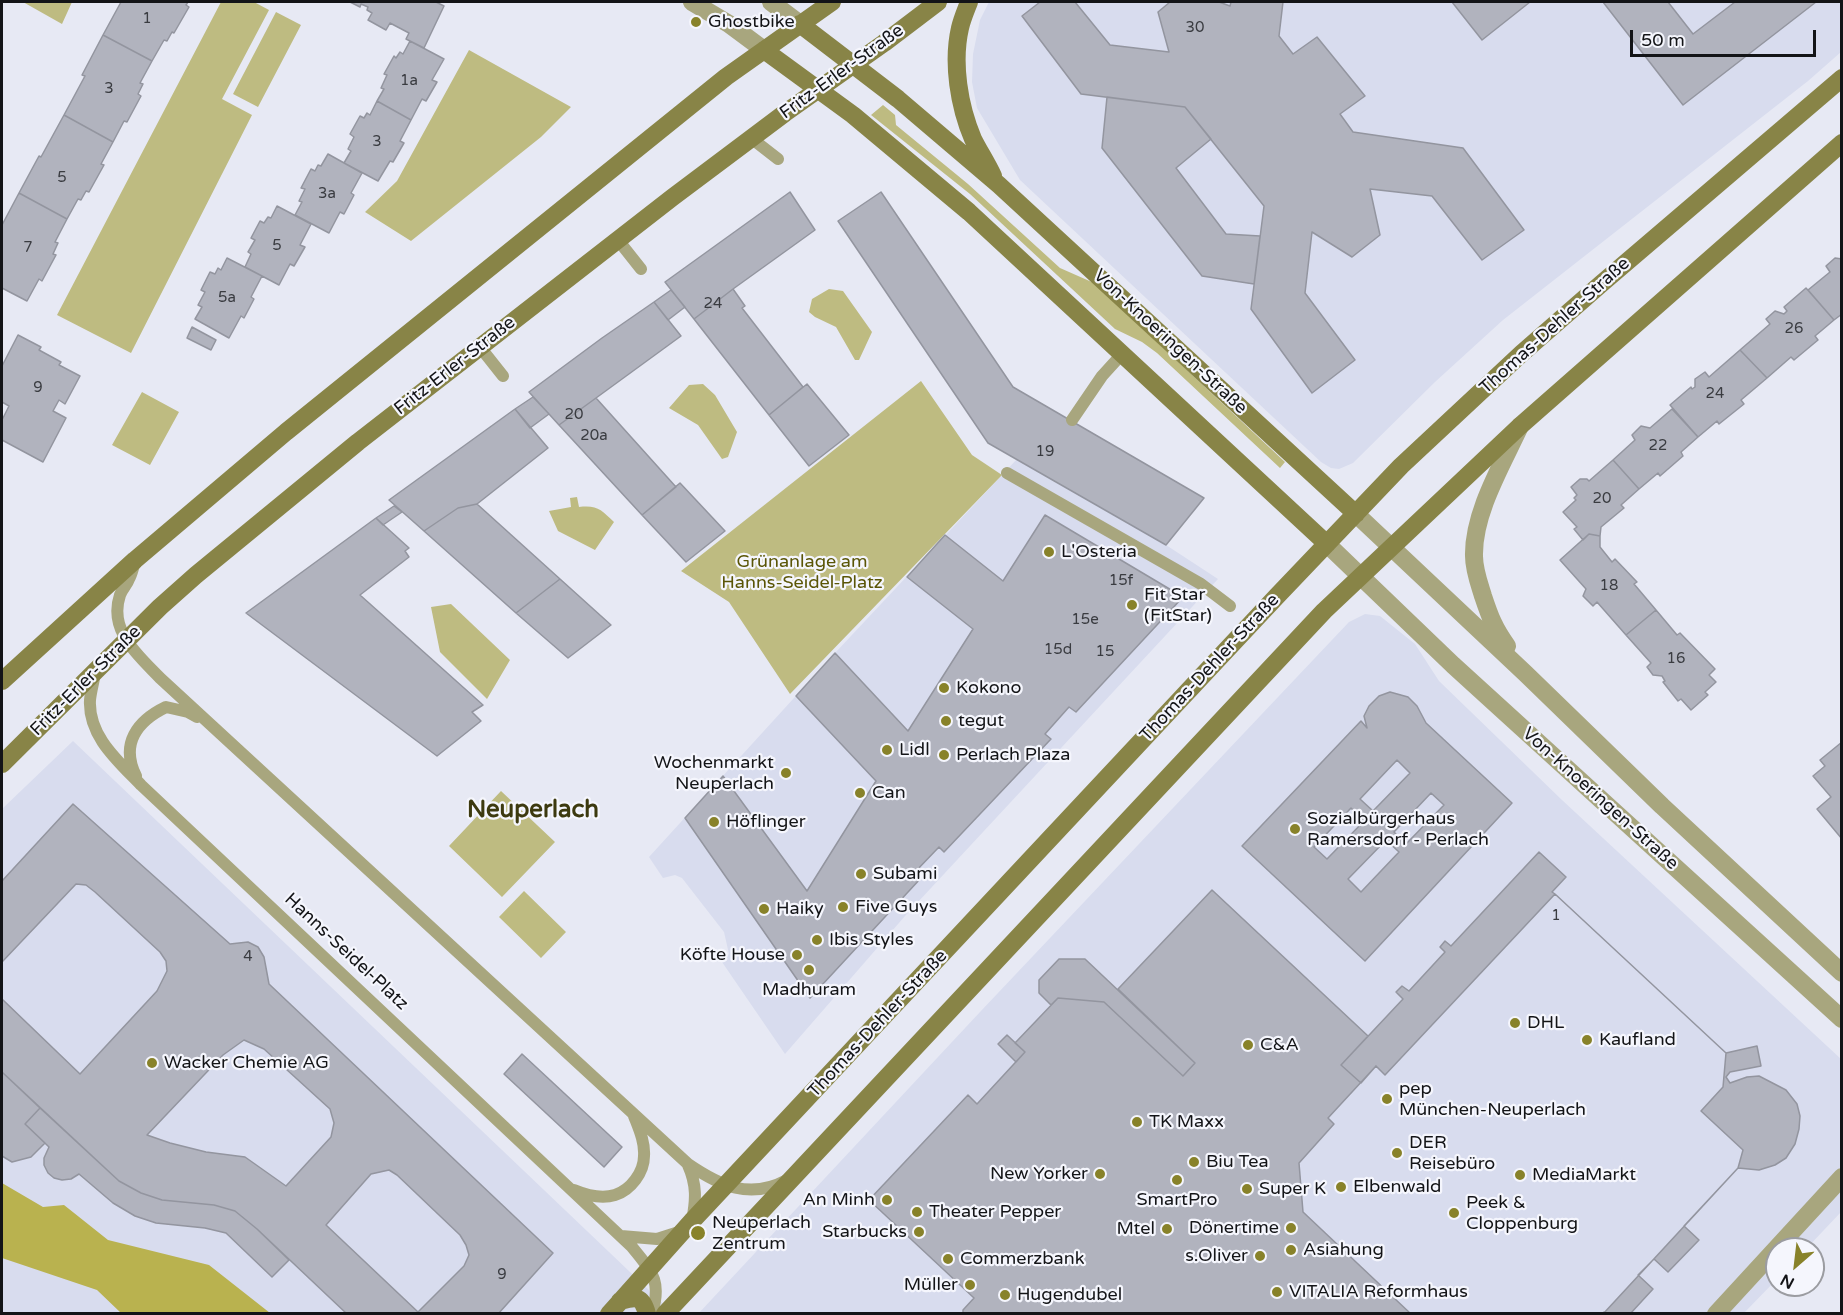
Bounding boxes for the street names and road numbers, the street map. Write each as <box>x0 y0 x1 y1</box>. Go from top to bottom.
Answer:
street label: Fritz-Erler-Straße <box>776 20 908 124</box>
street label: Thomas-Dehler-Straße <box>1476 253 1634 399</box>
street label: Von-Knoeringen-Straße <box>1089 265 1251 419</box>
street label: Fritz-Erler-Straße <box>390 312 520 420</box>
street label: Thomas-Dehler-Straße <box>1136 590 1284 746</box>
street label: Fritz-Erler-Straße <box>26 621 146 741</box>
street label: Von-Knoeringen-Straße <box>1518 723 1682 875</box>
street label: Hanns-Seidel-Platz <box>280 889 412 1015</box>
street label: Thomas-Dehler-Straße <box>804 946 952 1102</box>

